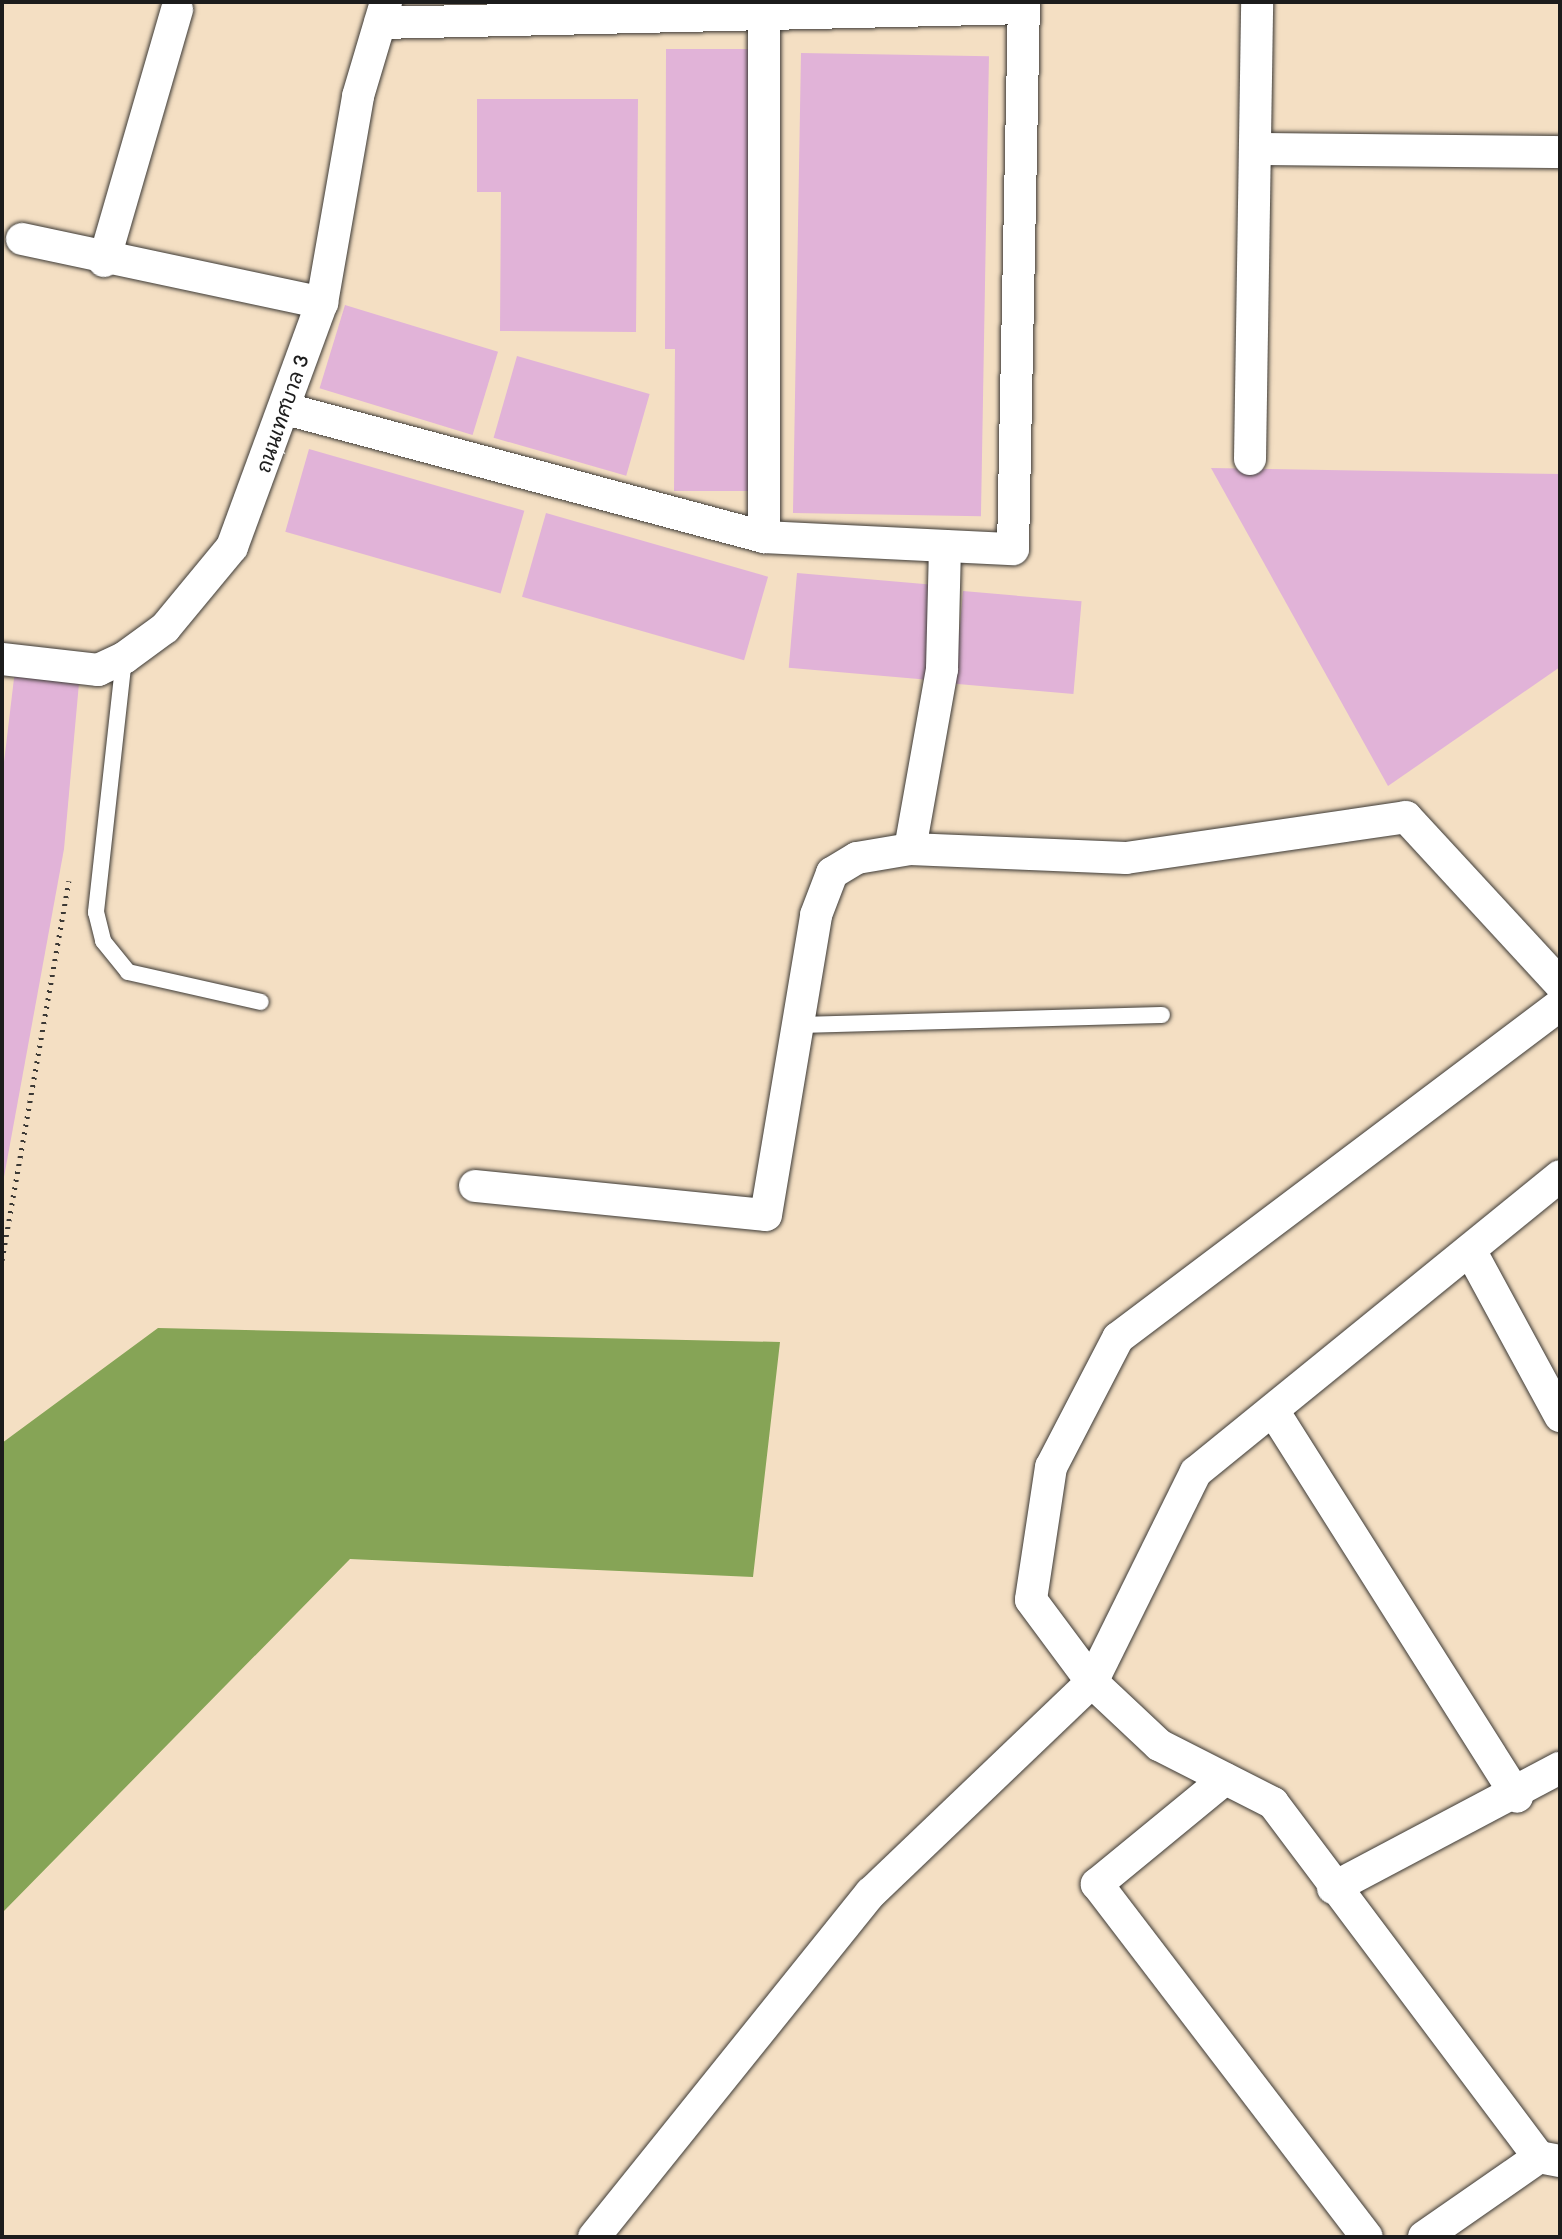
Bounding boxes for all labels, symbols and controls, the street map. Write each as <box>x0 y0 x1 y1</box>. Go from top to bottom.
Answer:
street label: ถนนเทศบาล 3 <box>252 352 316 476</box>

